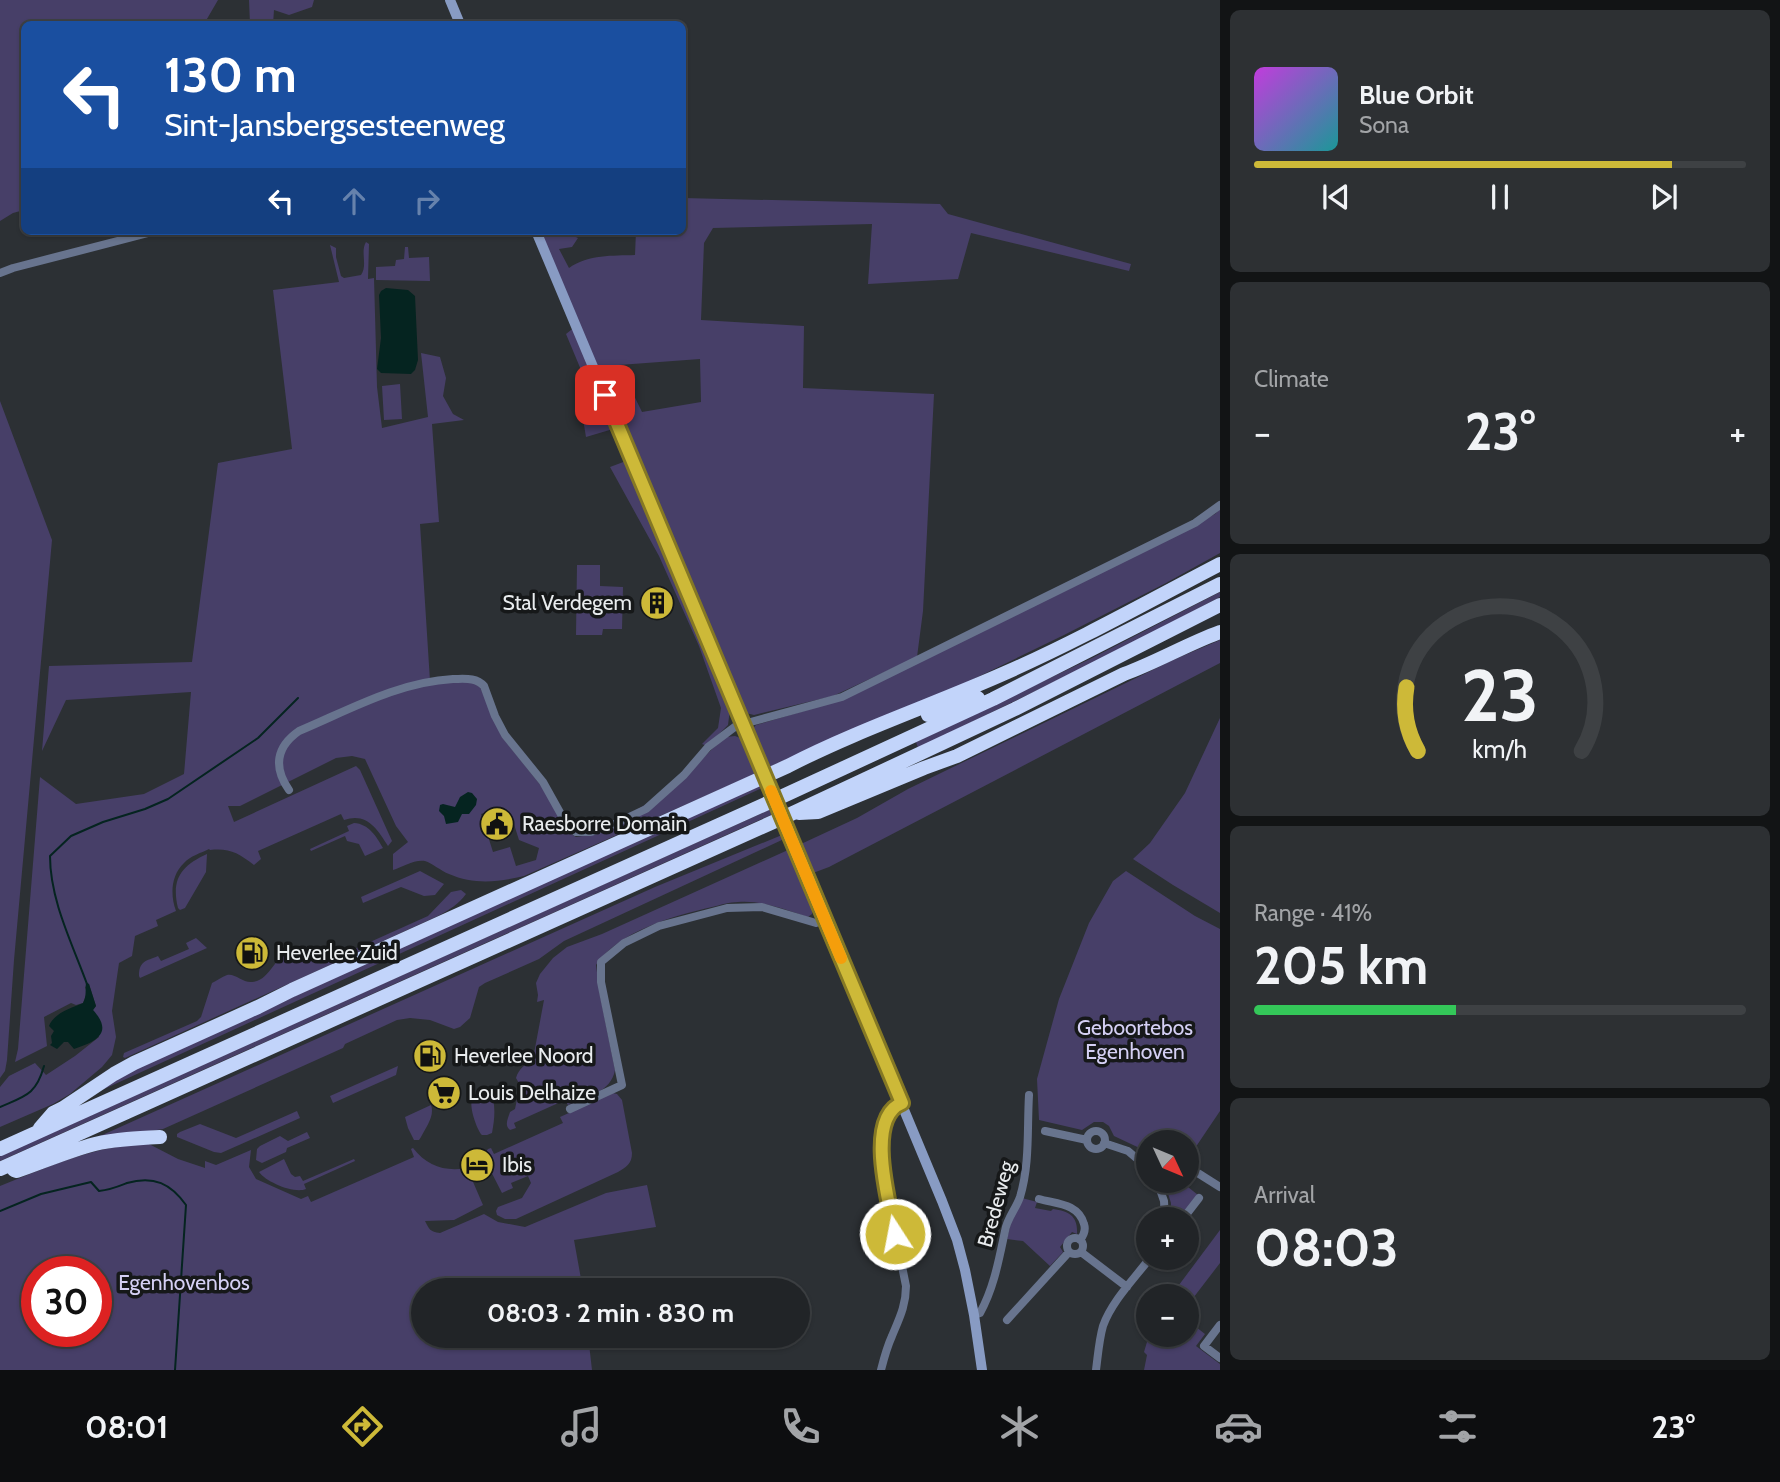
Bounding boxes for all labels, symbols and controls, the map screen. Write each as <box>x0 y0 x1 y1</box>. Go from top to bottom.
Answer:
text: 130 m <box>164 45 297 104</box>
icon: left <box>49 49 140 140</box>
text: Blue Orbit <box>1359 79 1474 111</box>
text: Sint-Jansbergsesteenweg <box>164 105 505 144</box>
text: Sona <box>1359 111 1409 139</box>
icon: previous <box>1317 178 1355 216</box>
icon: pause <box>1481 178 1519 216</box>
icon: next <box>1645 178 1683 216</box>
icon: left <box>262 182 300 220</box>
icon: ahead <box>335 182 373 220</box>
icon: right <box>408 182 446 220</box>
pin <box>575 365 635 425</box>
text: Climate <box>1254 365 1329 393</box>
icon: arrive <box>586 376 624 414</box>
text: 23° <box>1465 400 1535 463</box>
text: − <box>1254 409 1271 456</box>
text: + <box>1729 409 1746 456</box>
building icon: Stal Verdegem <box>638 584 676 622</box>
place label: Stal Verdegem <box>503 590 632 615</box>
text: 23 <box>1461 651 1539 739</box>
text: km/h <box>1473 734 1527 764</box>
public building icon: Raesborre Domain <box>478 805 516 843</box>
place label: Raesborre Domain <box>522 811 687 836</box>
text: Range · 41% <box>1254 899 1372 927</box>
fuel station icon: Heverlee Zuid <box>233 934 271 972</box>
text: 205 km <box>1254 934 1428 997</box>
place label: Heverlee Zuid <box>276 940 398 965</box>
park label: Geboortebos Egenhoven <box>1077 1015 1193 1064</box>
fuel station icon: Heverlee Noord <box>411 1037 449 1075</box>
place label: Heverlee Noord <box>454 1043 593 1068</box>
supermarket icon: Louis Delhaize <box>425 1074 463 1112</box>
place label: Louis Delhaize <box>468 1080 596 1105</box>
north arrow <box>1136 1130 1199 1194</box>
map controls <box>1136 1130 1199 1347</box>
hotel icon: Ibis <box>458 1146 496 1184</box>
place label: Ibis <box>502 1152 532 1177</box>
street label: Bredeweg <box>972 1157 1019 1250</box>
text: Arrival <box>1254 1181 1315 1209</box>
position arrow <box>858 1197 932 1271</box>
button: + <box>1136 1207 1199 1270</box>
text: 08:03 <box>1254 1216 1398 1279</box>
speed limit sign: 30 <box>21 1256 112 1347</box>
park label: Egenhovenbos <box>118 1270 250 1295</box>
button: − <box>1136 1284 1199 1347</box>
text: 08:03 · 2 min · 830 m <box>487 1297 734 1329</box>
icon: directions <box>338 1402 387 1451</box>
icon: music <box>557 1402 606 1451</box>
icon: phone <box>776 1402 825 1451</box>
icon: climate <box>995 1402 1044 1451</box>
icon: car <box>1214 1402 1263 1451</box>
icon: filters <box>1433 1402 1482 1451</box>
text: 08:01 <box>85 1407 168 1446</box>
text: 23° <box>1652 1407 1695 1446</box>

